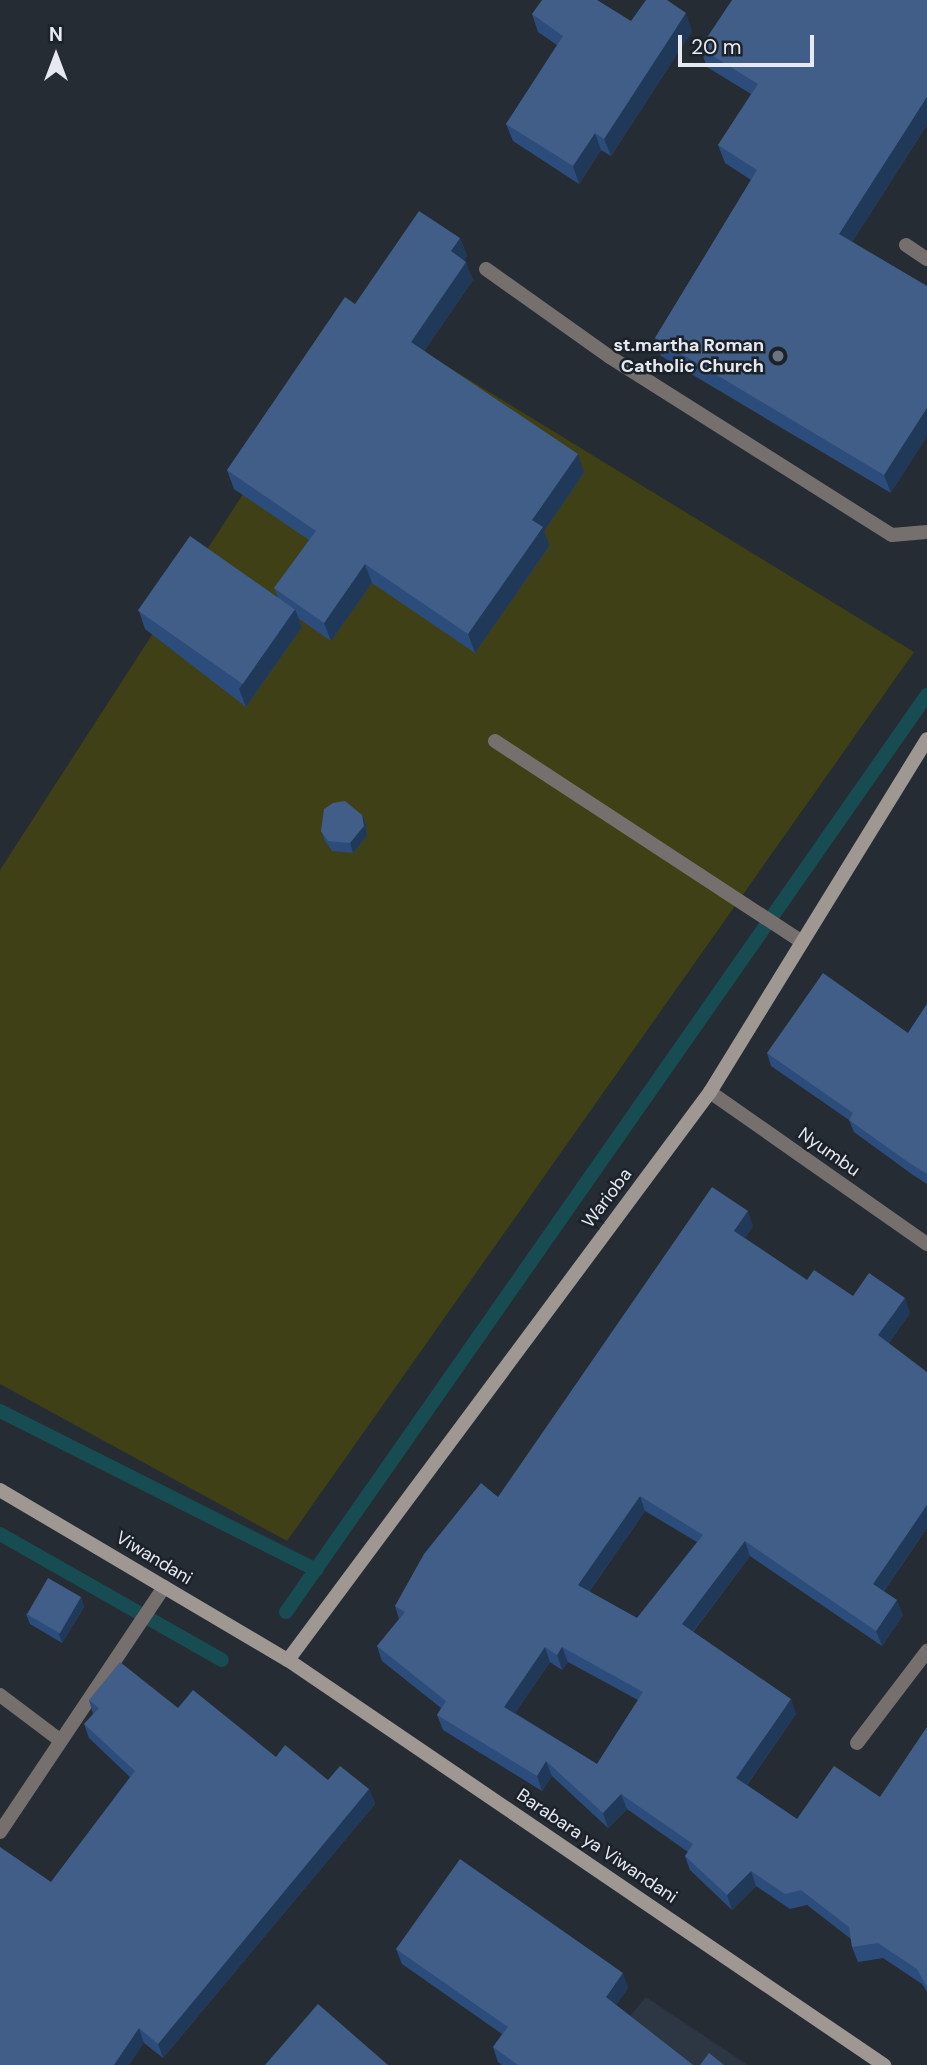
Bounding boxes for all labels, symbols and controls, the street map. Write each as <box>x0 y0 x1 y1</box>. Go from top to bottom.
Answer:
north arrow <box>21 21 91 91</box>
scale bar <box>682 21 818 65</box>
text: N <box>49 22 63 47</box>
text: 20 m <box>691 33 742 61</box>
place label: st.martha Roman Catholic Church <box>613 335 764 378</box>
marker: st.martha Roman Catholic Church <box>770 348 786 364</box>
street label: Nyumbu <box>794 1123 864 1181</box>
street label: Warioba <box>578 1164 636 1232</box>
street label: Viwandani <box>112 1527 196 1589</box>
street label: Barabara ya Viwandani <box>513 1784 681 1908</box>

